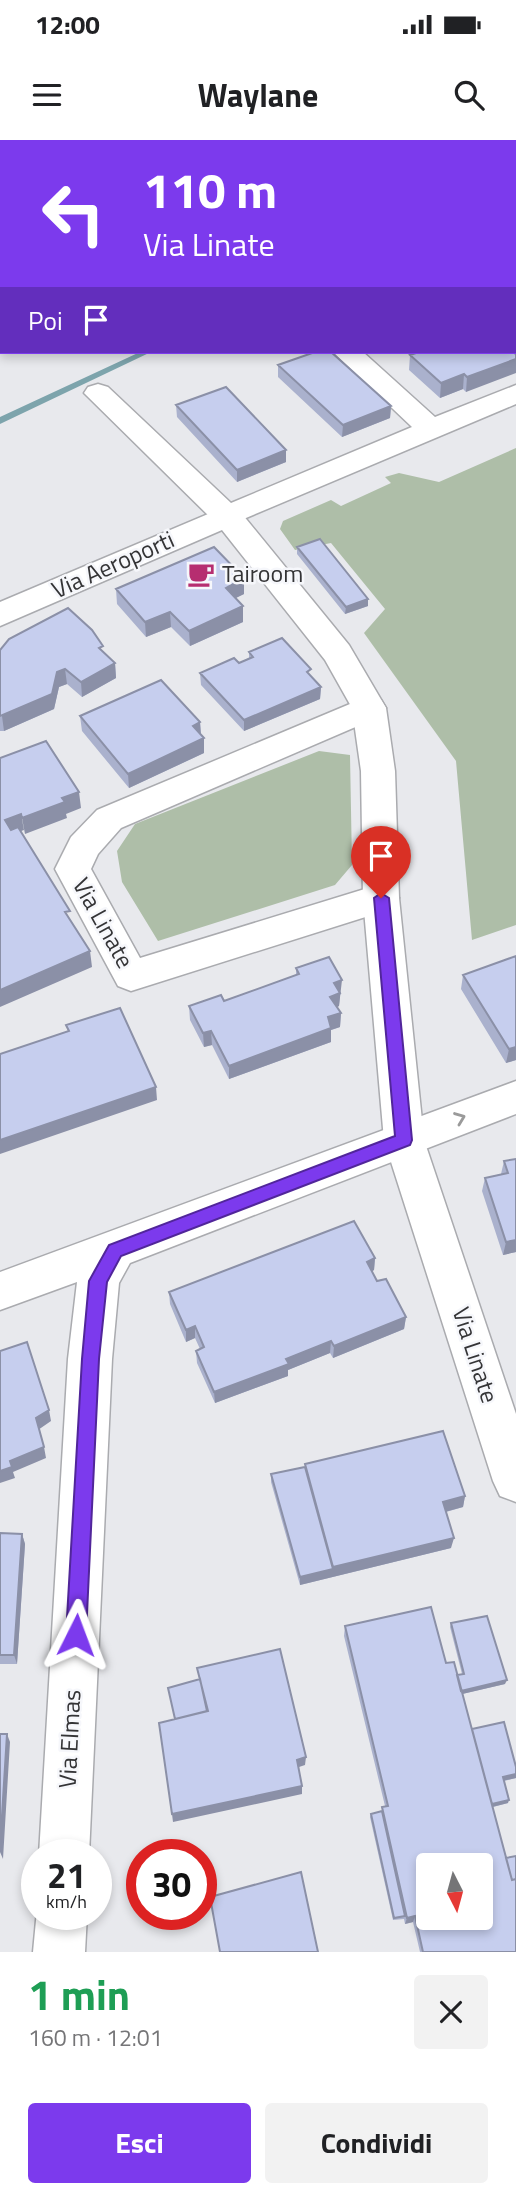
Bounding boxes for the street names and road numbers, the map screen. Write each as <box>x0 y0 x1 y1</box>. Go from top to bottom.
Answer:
street label: Via Aeroporti <box>45 521 180 607</box>
street label: Via Linate <box>64 871 144 974</box>
street label: Via Linate <box>444 1302 508 1407</box>
street label: Via Elmas <box>48 1689 90 1789</box>

